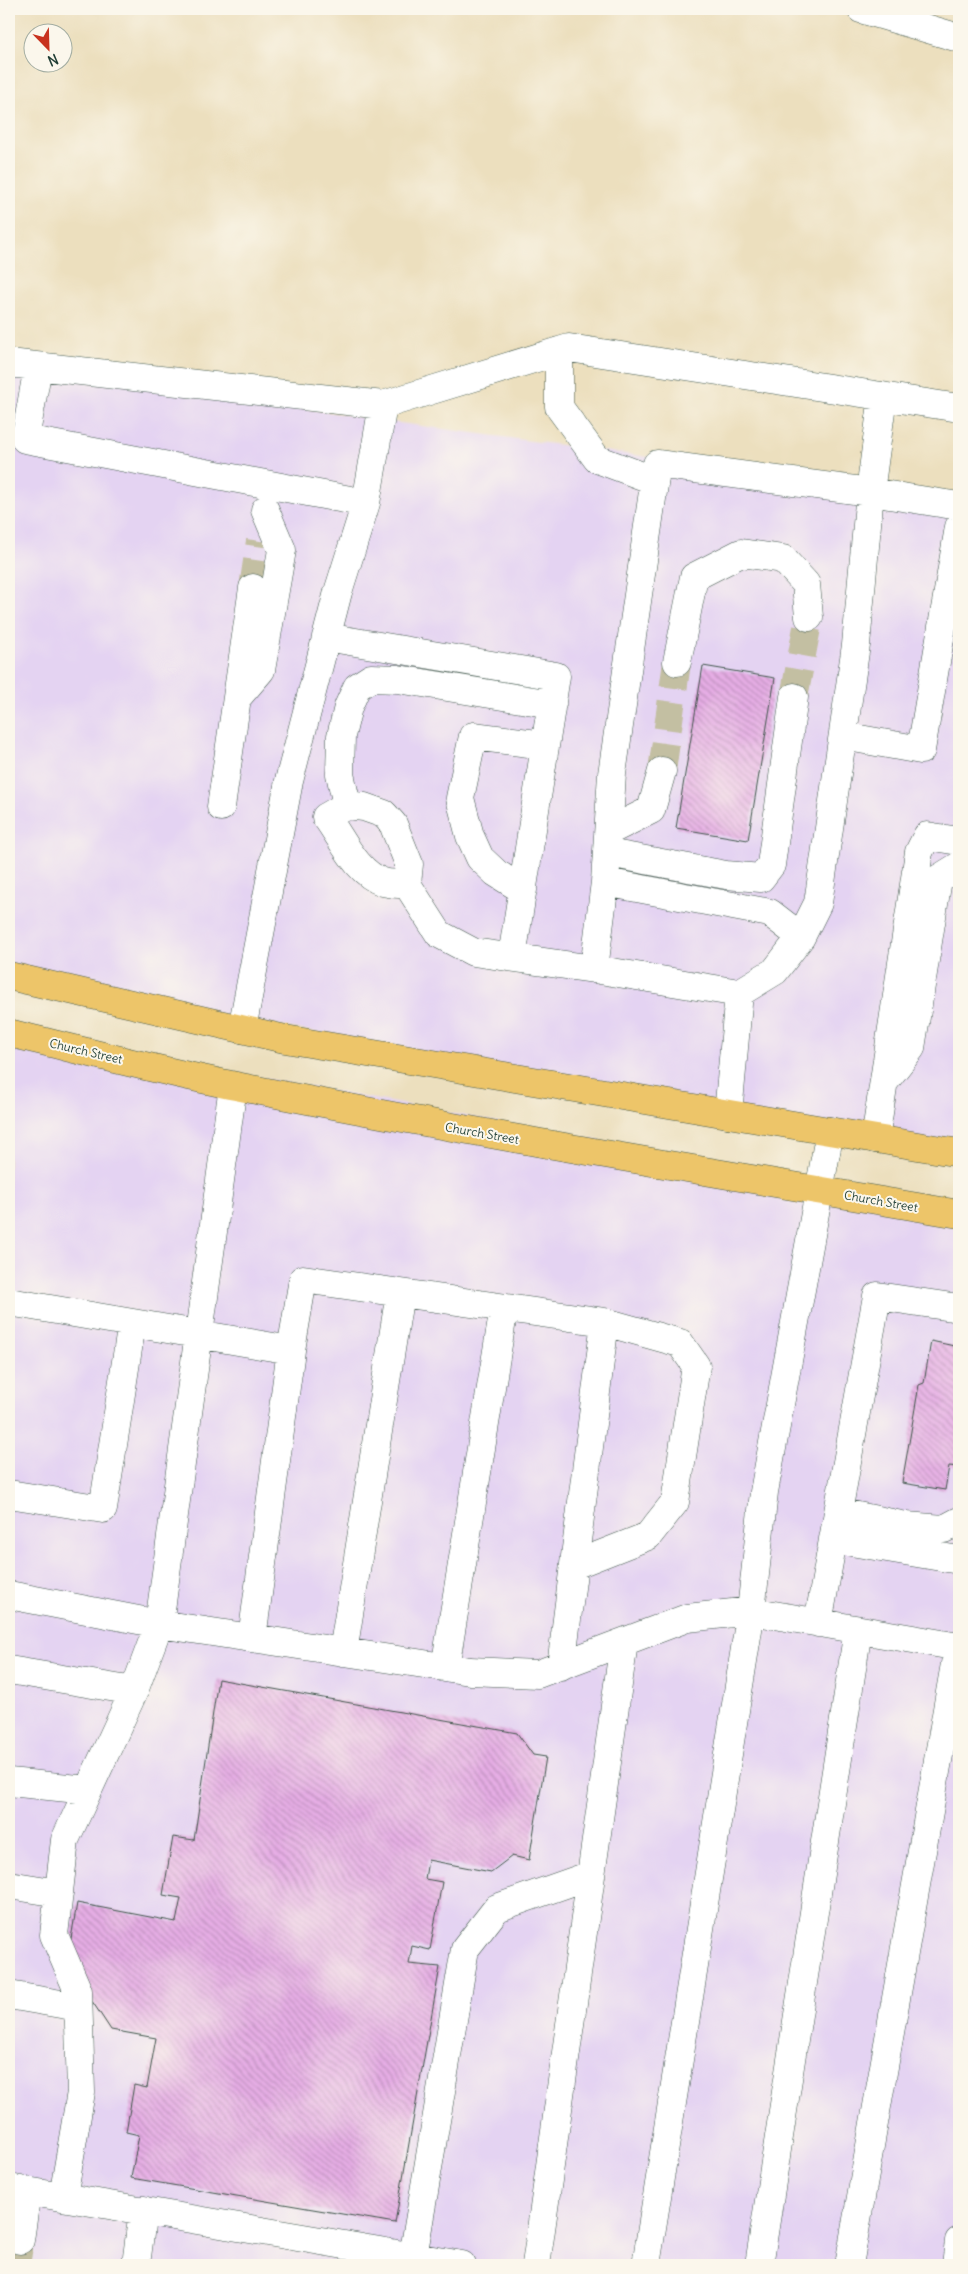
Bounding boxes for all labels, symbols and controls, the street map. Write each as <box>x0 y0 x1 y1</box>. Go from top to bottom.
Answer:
north arrow <box>22 22 72 72</box>
text: N <box>45 50 61 70</box>
street label: Church Street <box>48 1035 124 1067</box>
street label: Church Street <box>444 1119 520 1147</box>
street label: Church Street <box>843 1187 919 1215</box>

